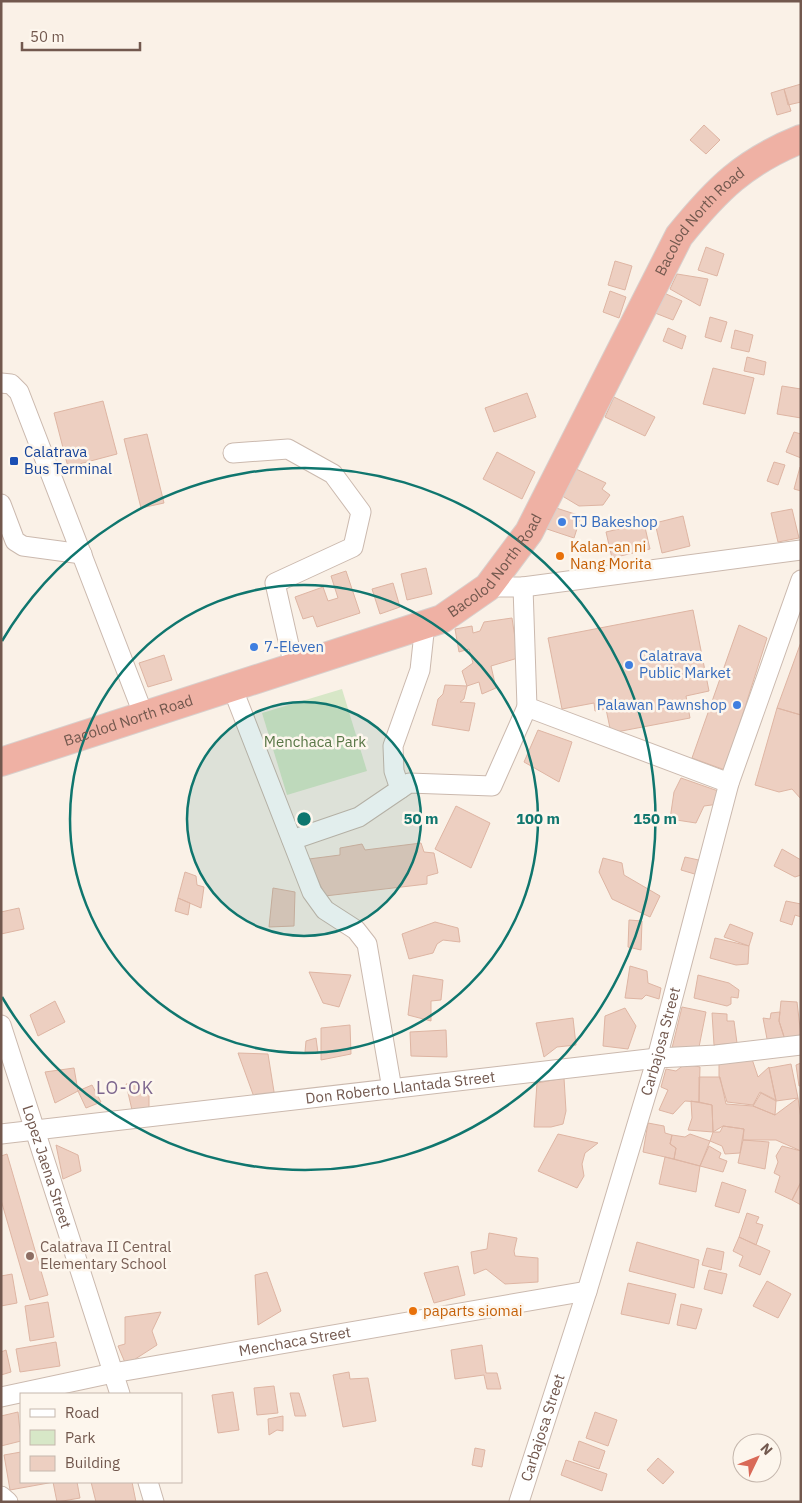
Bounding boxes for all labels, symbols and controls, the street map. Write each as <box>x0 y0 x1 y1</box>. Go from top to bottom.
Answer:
scale bar <box>22 20 140 52</box>
text: 50 m <box>30 27 65 46</box>
street label: Bacolod North Road <box>650 163 748 279</box>
place label: Calatrava Bus Terminal <box>24 442 112 478</box>
marker: Calatrava Bus Terminal <box>8 455 20 467</box>
street label: Bacolod North Road <box>444 510 546 621</box>
place label: TJ Bakeshop <box>572 512 658 531</box>
marker: TJ Bakeshop <box>556 516 568 528</box>
place label: Kalan-an ni Nang Morita <box>570 537 652 573</box>
marker: Kalan-an ni Nang Morita <box>554 550 566 562</box>
place label: 7-Eleven <box>264 637 324 656</box>
marker: 7-Eleven <box>248 641 260 653</box>
place label: Calatrava Public Market <box>639 646 731 682</box>
marker: Calatrava Public Market <box>623 659 635 671</box>
street label: Bacolod North Road <box>61 690 195 750</box>
place label: Palawan Pawnshop <box>597 695 727 714</box>
marker: Palawan Pawnshop <box>731 699 743 711</box>
park label: Menchaca Park <box>264 732 366 751</box>
text: 50 m <box>404 809 438 828</box>
text: 100 m <box>516 809 560 828</box>
text: 150 m <box>633 809 677 828</box>
centre of rings <box>295 810 313 828</box>
street label: Carbajosa Street <box>636 985 684 1098</box>
street label: Don Roberto Llantada Street <box>304 1067 496 1108</box>
district label: LO-OK <box>96 1076 154 1099</box>
street label: Lopez Jaena Street <box>18 1103 76 1231</box>
place label: Calatrava II Central Elementary School <box>40 1237 171 1273</box>
marker: Calatrava II Central Elementary School <box>24 1250 36 1262</box>
place label: paparts siomai <box>423 1301 522 1320</box>
marker: paparts siomai <box>407 1305 419 1317</box>
street label: Menchaca Street <box>237 1322 352 1360</box>
street label: Carbajosa Street <box>516 1371 569 1484</box>
legend <box>20 1393 182 1483</box>
text: Road <box>65 1403 100 1422</box>
text: Park <box>65 1428 95 1447</box>
north arrow <box>732 1433 782 1483</box>
text: N <box>756 1439 777 1459</box>
text: Building <box>65 1453 120 1472</box>

